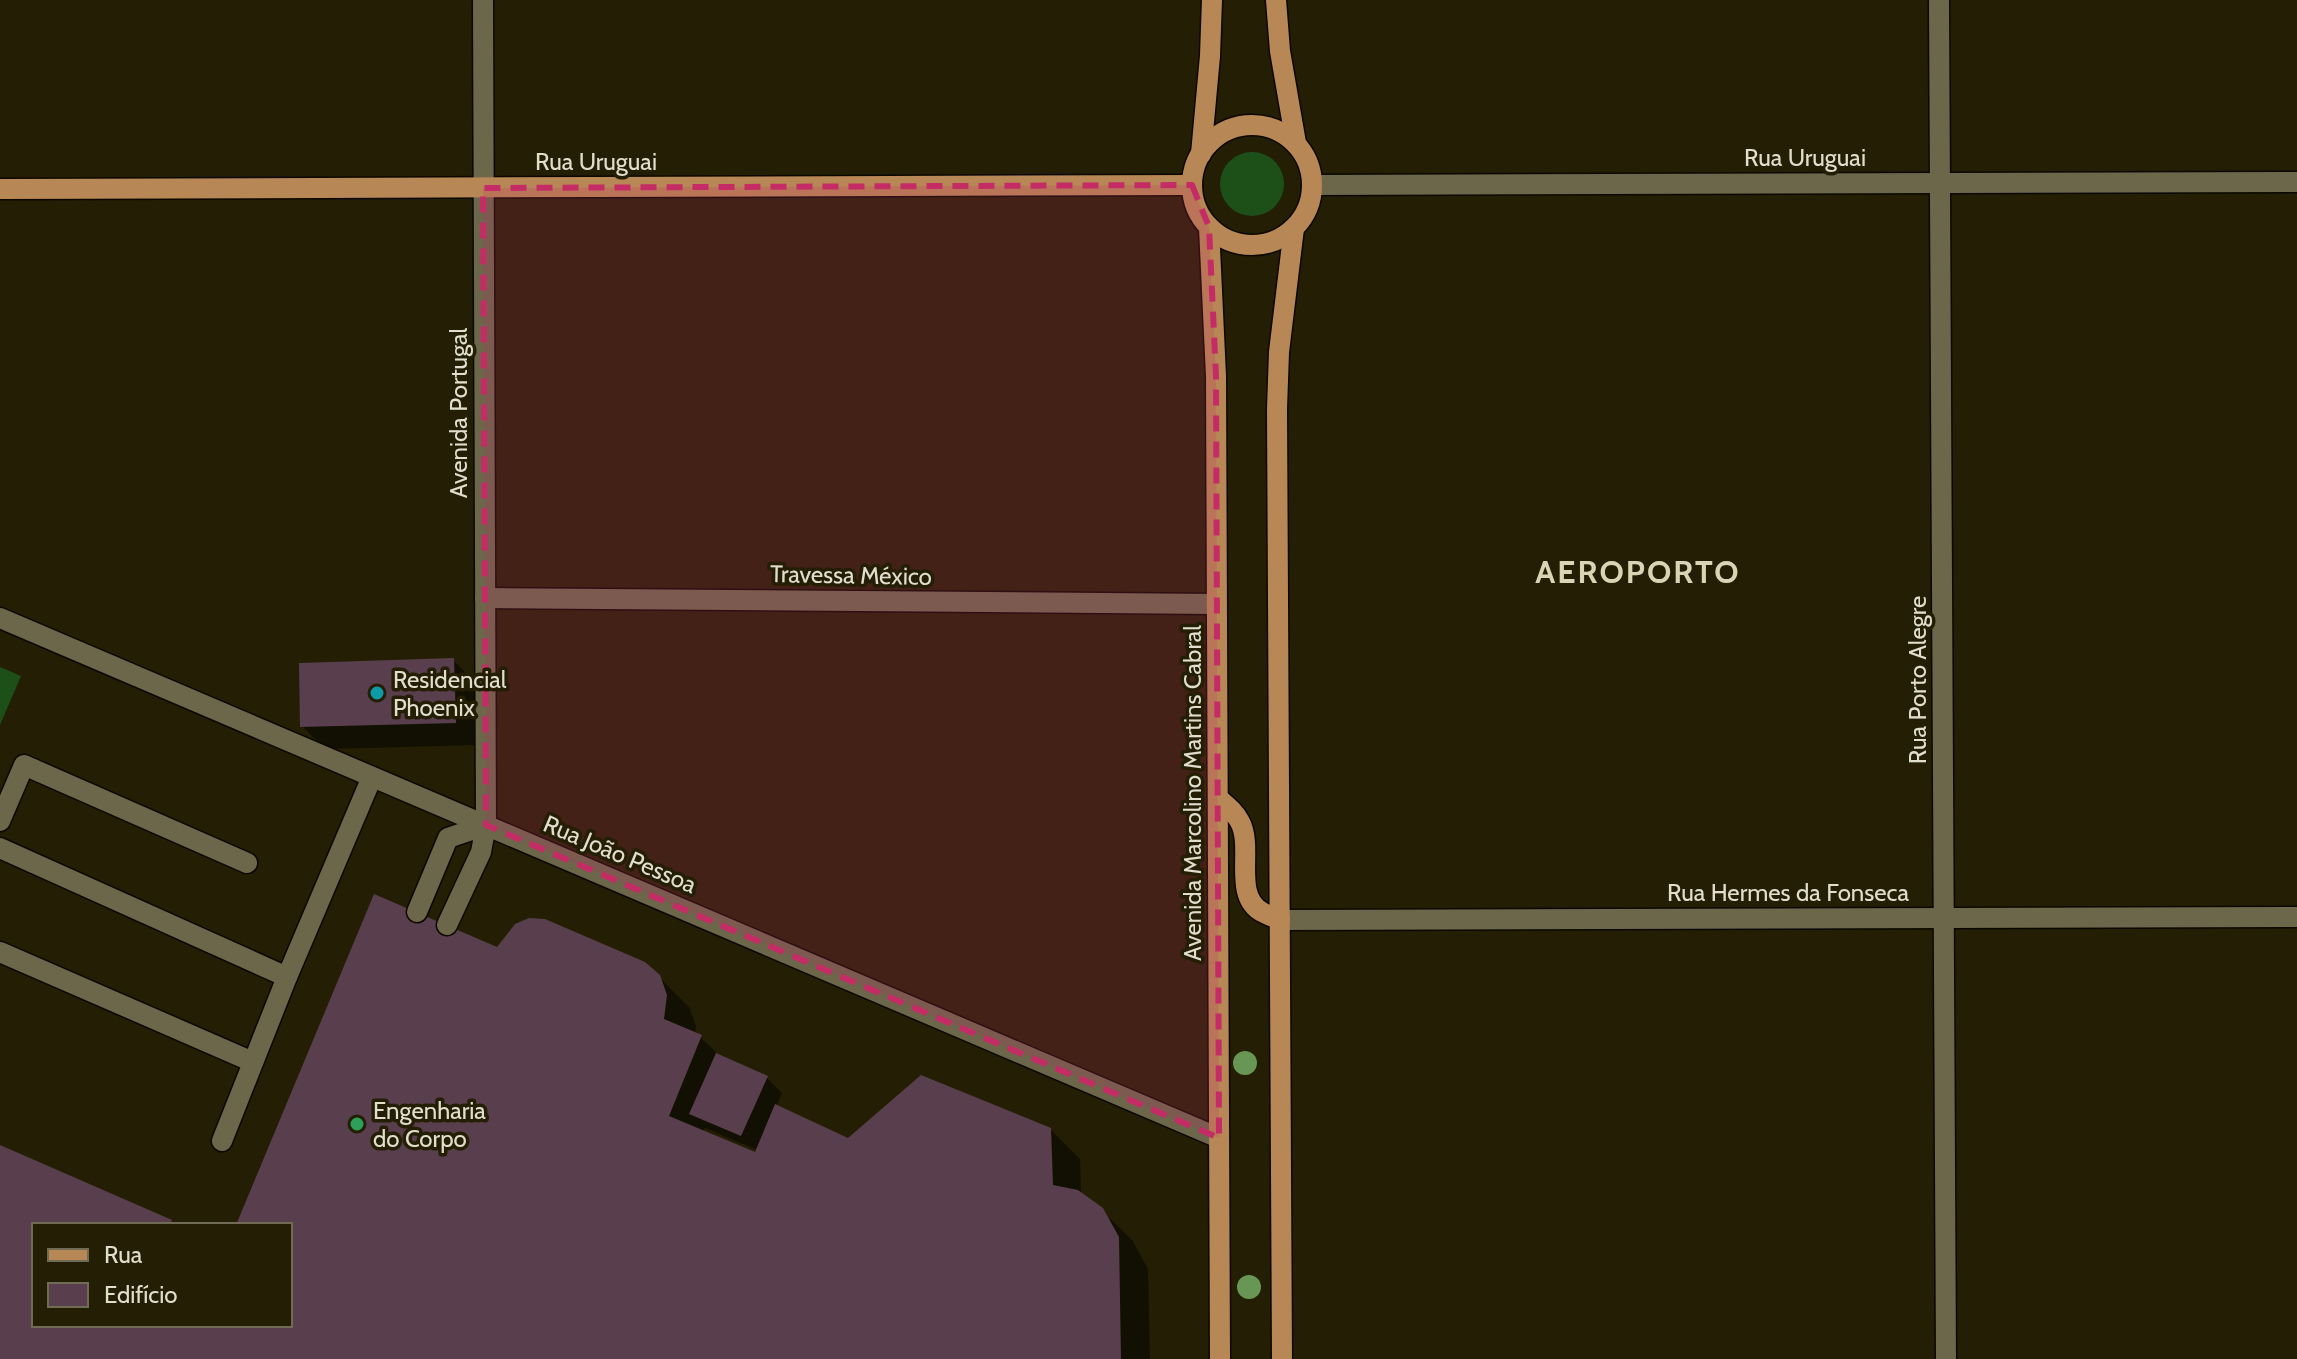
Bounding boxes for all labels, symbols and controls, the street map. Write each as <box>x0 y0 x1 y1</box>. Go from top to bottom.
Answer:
street label: Rua Uruguai <box>1744 143 1866 172</box>
street label: Rua Uruguai <box>535 147 657 176</box>
street label: Avenida Portugal <box>444 327 473 498</box>
district label: AEROPORTO <box>1535 552 1741 591</box>
street label: Travessa México <box>770 559 932 591</box>
street label: Rua Porto Alegre <box>1903 596 1932 764</box>
street label: Avenida Marcolino Martins Cabral <box>1178 625 1207 961</box>
place label: Residencial Phoenix <box>393 665 507 722</box>
marker: Residencial Phoenix <box>368 684 386 702</box>
street label: Rua João Pessoa <box>539 809 701 899</box>
street label: Rua Hermes da Fonseca <box>1667 878 1909 907</box>
place label: Engenharia do Corpo <box>373 1096 486 1153</box>
marker: Engenharia do Corpo <box>348 1115 366 1133</box>
legend <box>32 1223 292 1327</box>
text: Rua <box>104 1240 143 1269</box>
text: Edifício <box>104 1280 178 1309</box>

